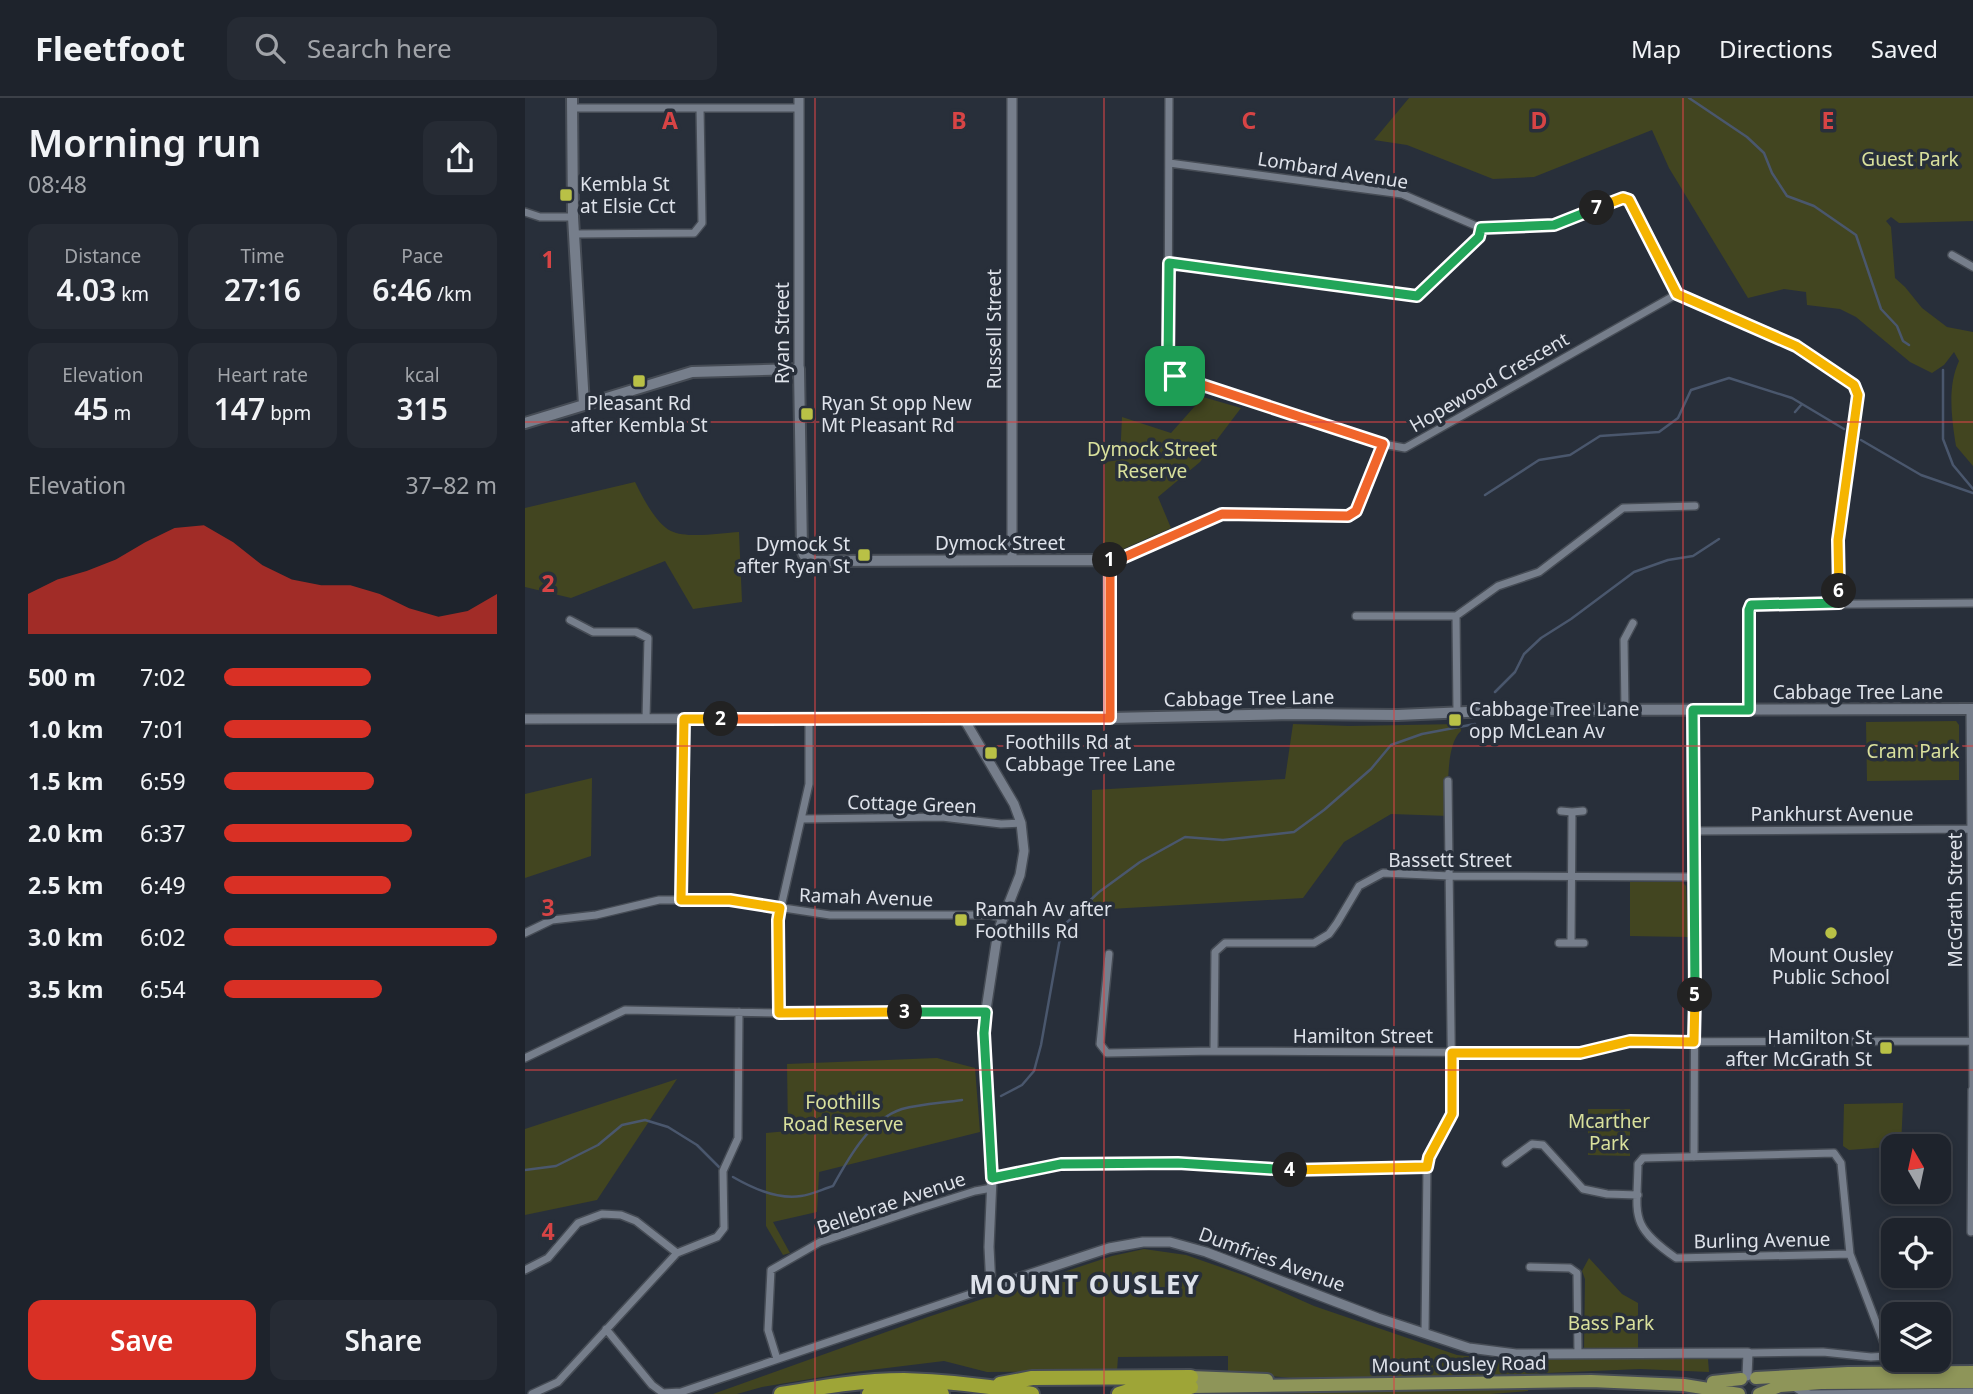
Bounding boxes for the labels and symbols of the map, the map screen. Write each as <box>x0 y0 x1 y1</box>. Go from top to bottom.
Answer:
text: A <box>662 104 678 136</box>
text: B <box>951 104 967 136</box>
text: C <box>1242 104 1257 136</box>
text: D <box>1531 104 1547 136</box>
text: E <box>1822 104 1834 136</box>
street label: Lombard Avenue <box>1256 145 1410 195</box>
park label: Guest Park <box>1861 146 1959 172</box>
place label: Kembla St at Elsie Cct <box>580 171 676 219</box>
marker: Kembla St at Elsie Cct <box>558 187 574 203</box>
pin: 7 <box>1579 190 1615 226</box>
text: 1 <box>541 243 555 275</box>
street label: Russell Street <box>981 269 1007 389</box>
street label: Ryan Street <box>769 282 795 384</box>
street label: Hopewood Crescent <box>1405 326 1574 438</box>
pin <box>1145 346 1205 406</box>
marker: Pleasant Rd after Kembla St <box>631 373 647 389</box>
place label: Pleasant Rd after Kembla St <box>570 390 708 438</box>
place label: Ryan St opp New Mt Pleasant Rd <box>821 390 972 438</box>
marker: Ryan St opp New Mt Pleasant Rd <box>799 406 815 422</box>
park label: Dymock Street Reserve <box>1087 436 1217 484</box>
street label: Dymock Street <box>935 530 1065 556</box>
place label: Dymock St after Ryan St <box>736 531 850 579</box>
pin: 1 <box>1093 542 1127 578</box>
marker: Dymock St after Ryan St <box>856 547 872 563</box>
text: 2 <box>541 567 555 599</box>
pin: 6 <box>1821 574 1857 608</box>
street label: Cabbage Tree Lane <box>1773 679 1943 705</box>
street label: Cabbage Tree Lane <box>1163 684 1335 712</box>
place label: Cabbage Tree Lane opp McLean Av <box>1469 696 1640 744</box>
pin: 2 <box>703 702 739 736</box>
marker: Cabbage Tree Lane opp McLean Av <box>1447 712 1463 728</box>
place label: Foothills Rd at Cabbage Tree Lane <box>1005 729 1176 777</box>
park label: Cram Park <box>1867 738 1960 764</box>
marker: Foothills Rd at Cabbage Tree Lane <box>983 745 999 761</box>
street label: Cottage Green <box>847 789 977 819</box>
street label: Pankhurst Avenue <box>1751 801 1913 827</box>
street label: McGrath Street <box>1942 832 1968 967</box>
street label: Bassett Street <box>1388 847 1512 873</box>
street label: Ramah Avenue <box>798 882 934 912</box>
text: 3 <box>541 891 555 923</box>
place label: Ramah Av after Foothills Rd <box>975 896 1112 944</box>
marker: Ramah Av after Foothills Rd <box>953 912 969 928</box>
marker: Mount Ousley Public School <box>1823 925 1839 941</box>
place label: Mount Ousley Public School <box>1769 942 1894 990</box>
pin: 5 <box>1677 978 1713 1012</box>
pin: 3 <box>887 995 923 1030</box>
street label: Hamilton Street <box>1293 1023 1433 1049</box>
place label: Hamilton St after McGrath St <box>1725 1024 1872 1072</box>
marker: Hamilton St after McGrath St <box>1878 1040 1894 1056</box>
park label: Foothills Road Reserve <box>782 1089 904 1137</box>
park label: Mcarther Park <box>1568 1108 1650 1156</box>
north arrow <box>1881 1134 1951 1204</box>
pin: 4 <box>1273 1152 1307 1188</box>
street label: Bellebrae Avenue <box>813 1165 969 1241</box>
text: 4 <box>541 1215 555 1247</box>
street label: Dumfries Avenue <box>1195 1220 1349 1298</box>
street label: Burling Avenue <box>1693 1226 1831 1254</box>
district label: MOUNT OUSLEY <box>969 1266 1201 1302</box>
park label: Bass Park <box>1568 1310 1654 1336</box>
street label: Mount Ousley Road <box>1371 1349 1547 1379</box>

